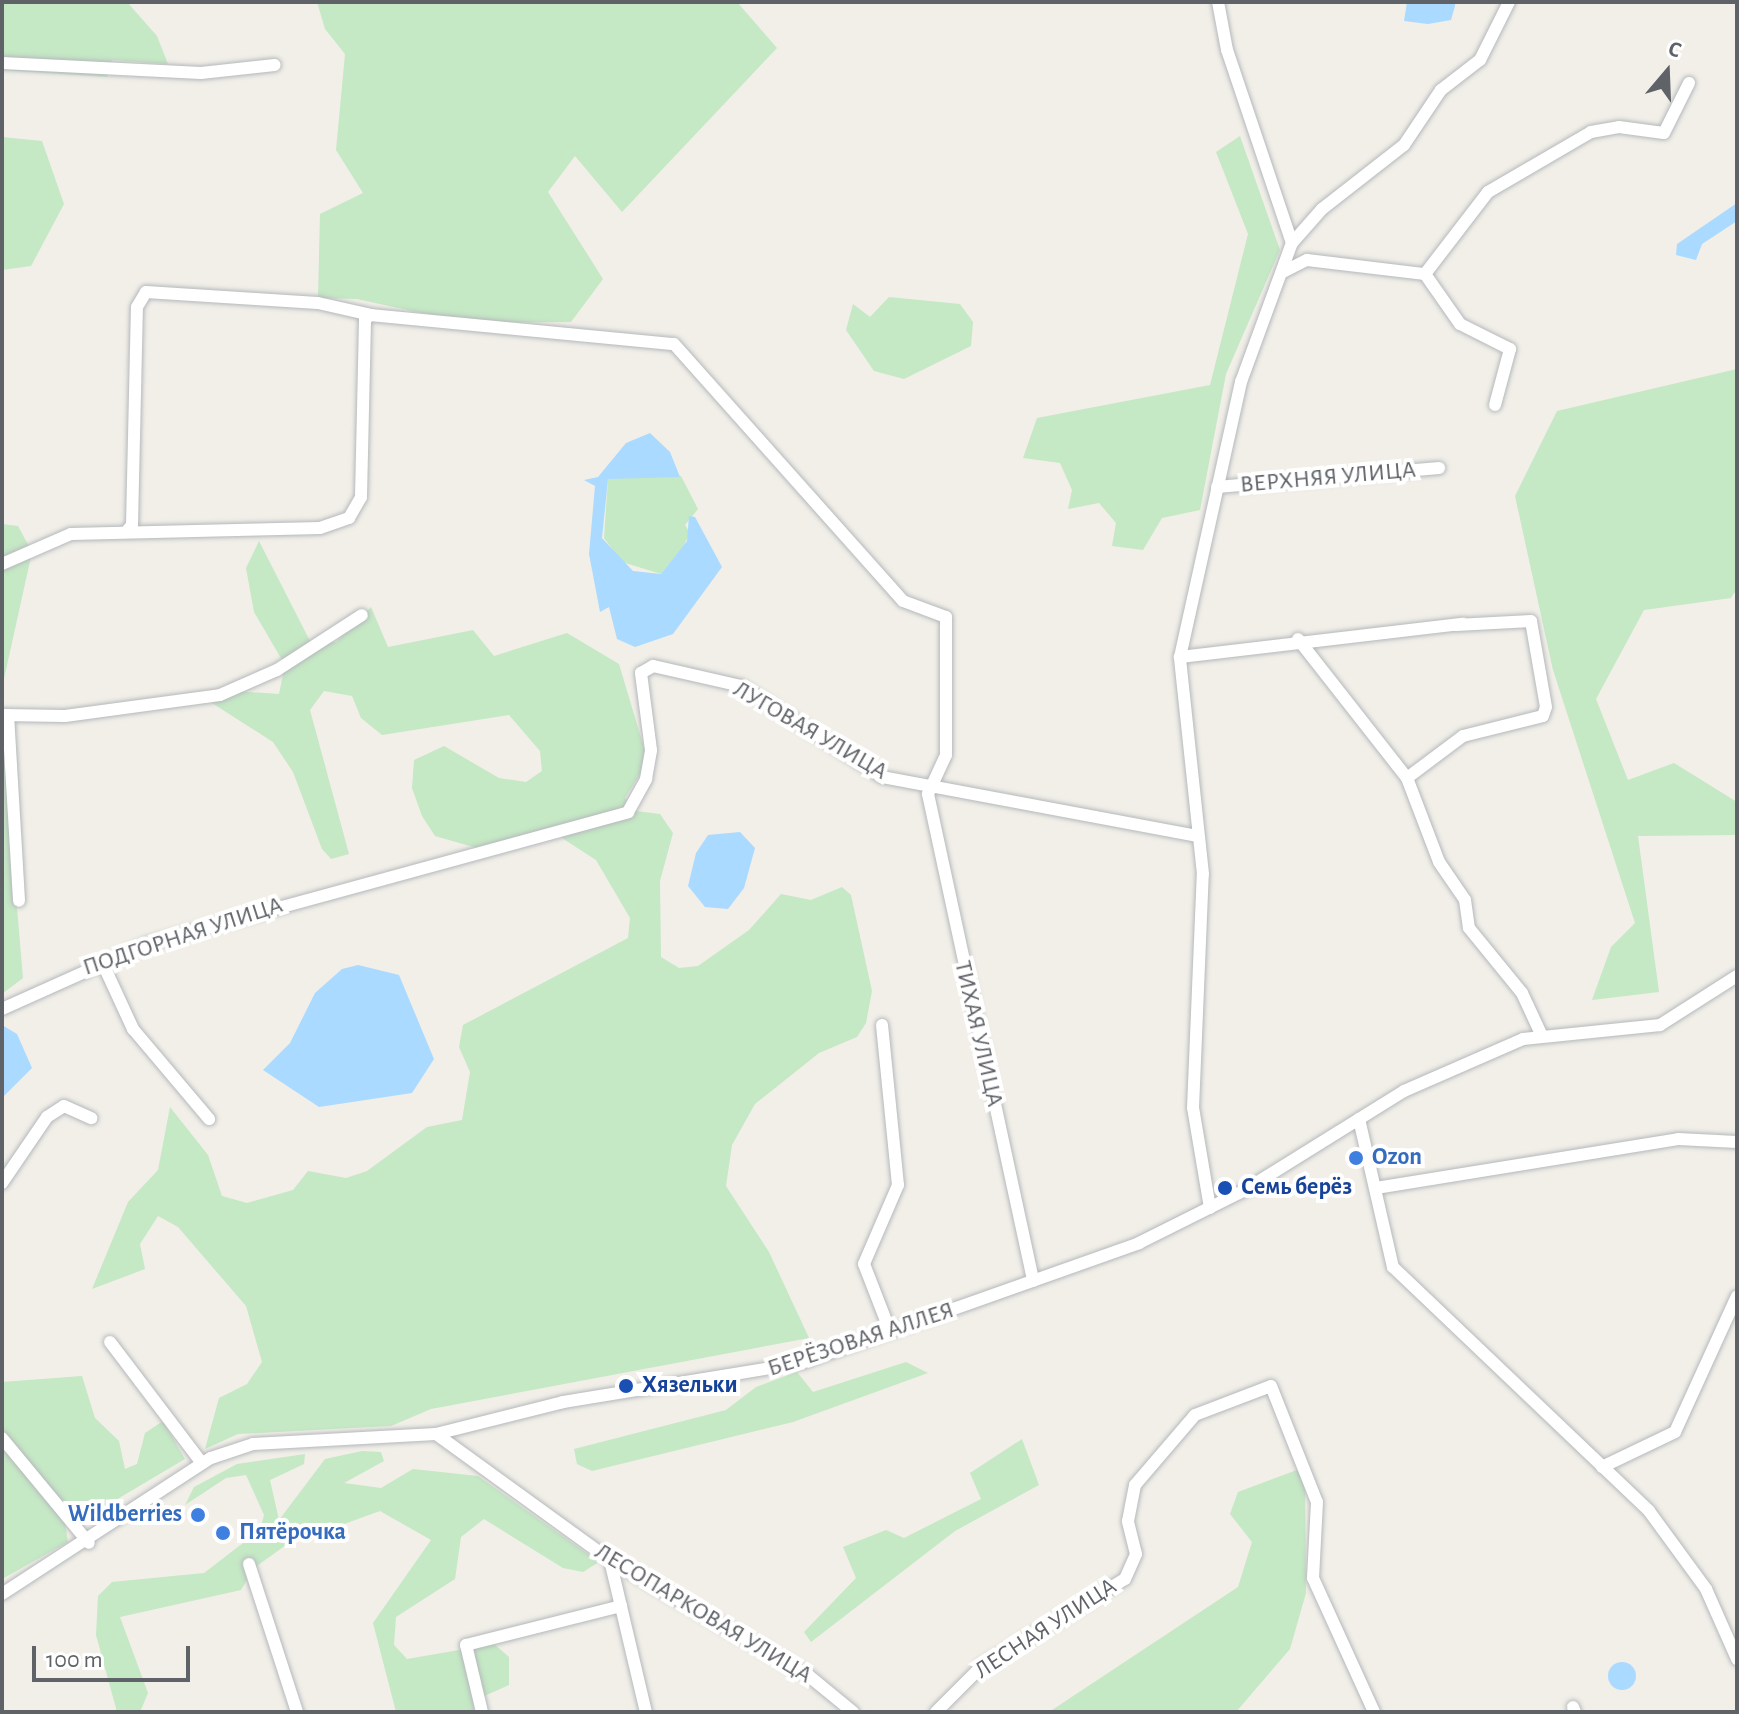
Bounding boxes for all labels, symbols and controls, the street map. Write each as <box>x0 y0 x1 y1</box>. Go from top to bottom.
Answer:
north arrow <box>1627 32 1707 112</box>
text: С <box>1665 37 1684 62</box>
street label: ВЕРХНЯЯ УЛИЦА <box>1239 456 1417 500</box>
street label: ЛУГОВАЯ УЛИЦА <box>728 675 892 787</box>
street label: ПОДГОРНАЯ УЛИЦА <box>79 891 287 983</box>
street label: ТИХАЯ УЛИЦА <box>947 958 1009 1110</box>
place label: Ozon <box>1372 1144 1422 1172</box>
marker: Ozon <box>1347 1149 1365 1167</box>
place label: Семь берёз <box>1241 1174 1352 1202</box>
marker: Семь берёз <box>1216 1179 1234 1197</box>
street label: БЕРЁЗОВАЯ АЛЛЕЯ <box>764 1296 958 1384</box>
place label: Хязельки <box>642 1372 738 1400</box>
marker: Хязельки <box>617 1377 635 1395</box>
place label: Wildberries <box>68 1501 182 1529</box>
marker: Wildberries <box>189 1506 207 1524</box>
place label: Пятёрочка <box>239 1519 346 1547</box>
marker: Пятёрочка <box>214 1524 232 1542</box>
street label: ЛЕСОПАРКОВАЯ УЛИЦА <box>589 1538 817 1690</box>
street label: ЛЕСНАЯ УЛИЦА <box>970 1572 1122 1686</box>
scale bar <box>36 1630 194 1680</box>
text: 100 m <box>46 1648 103 1672</box>

